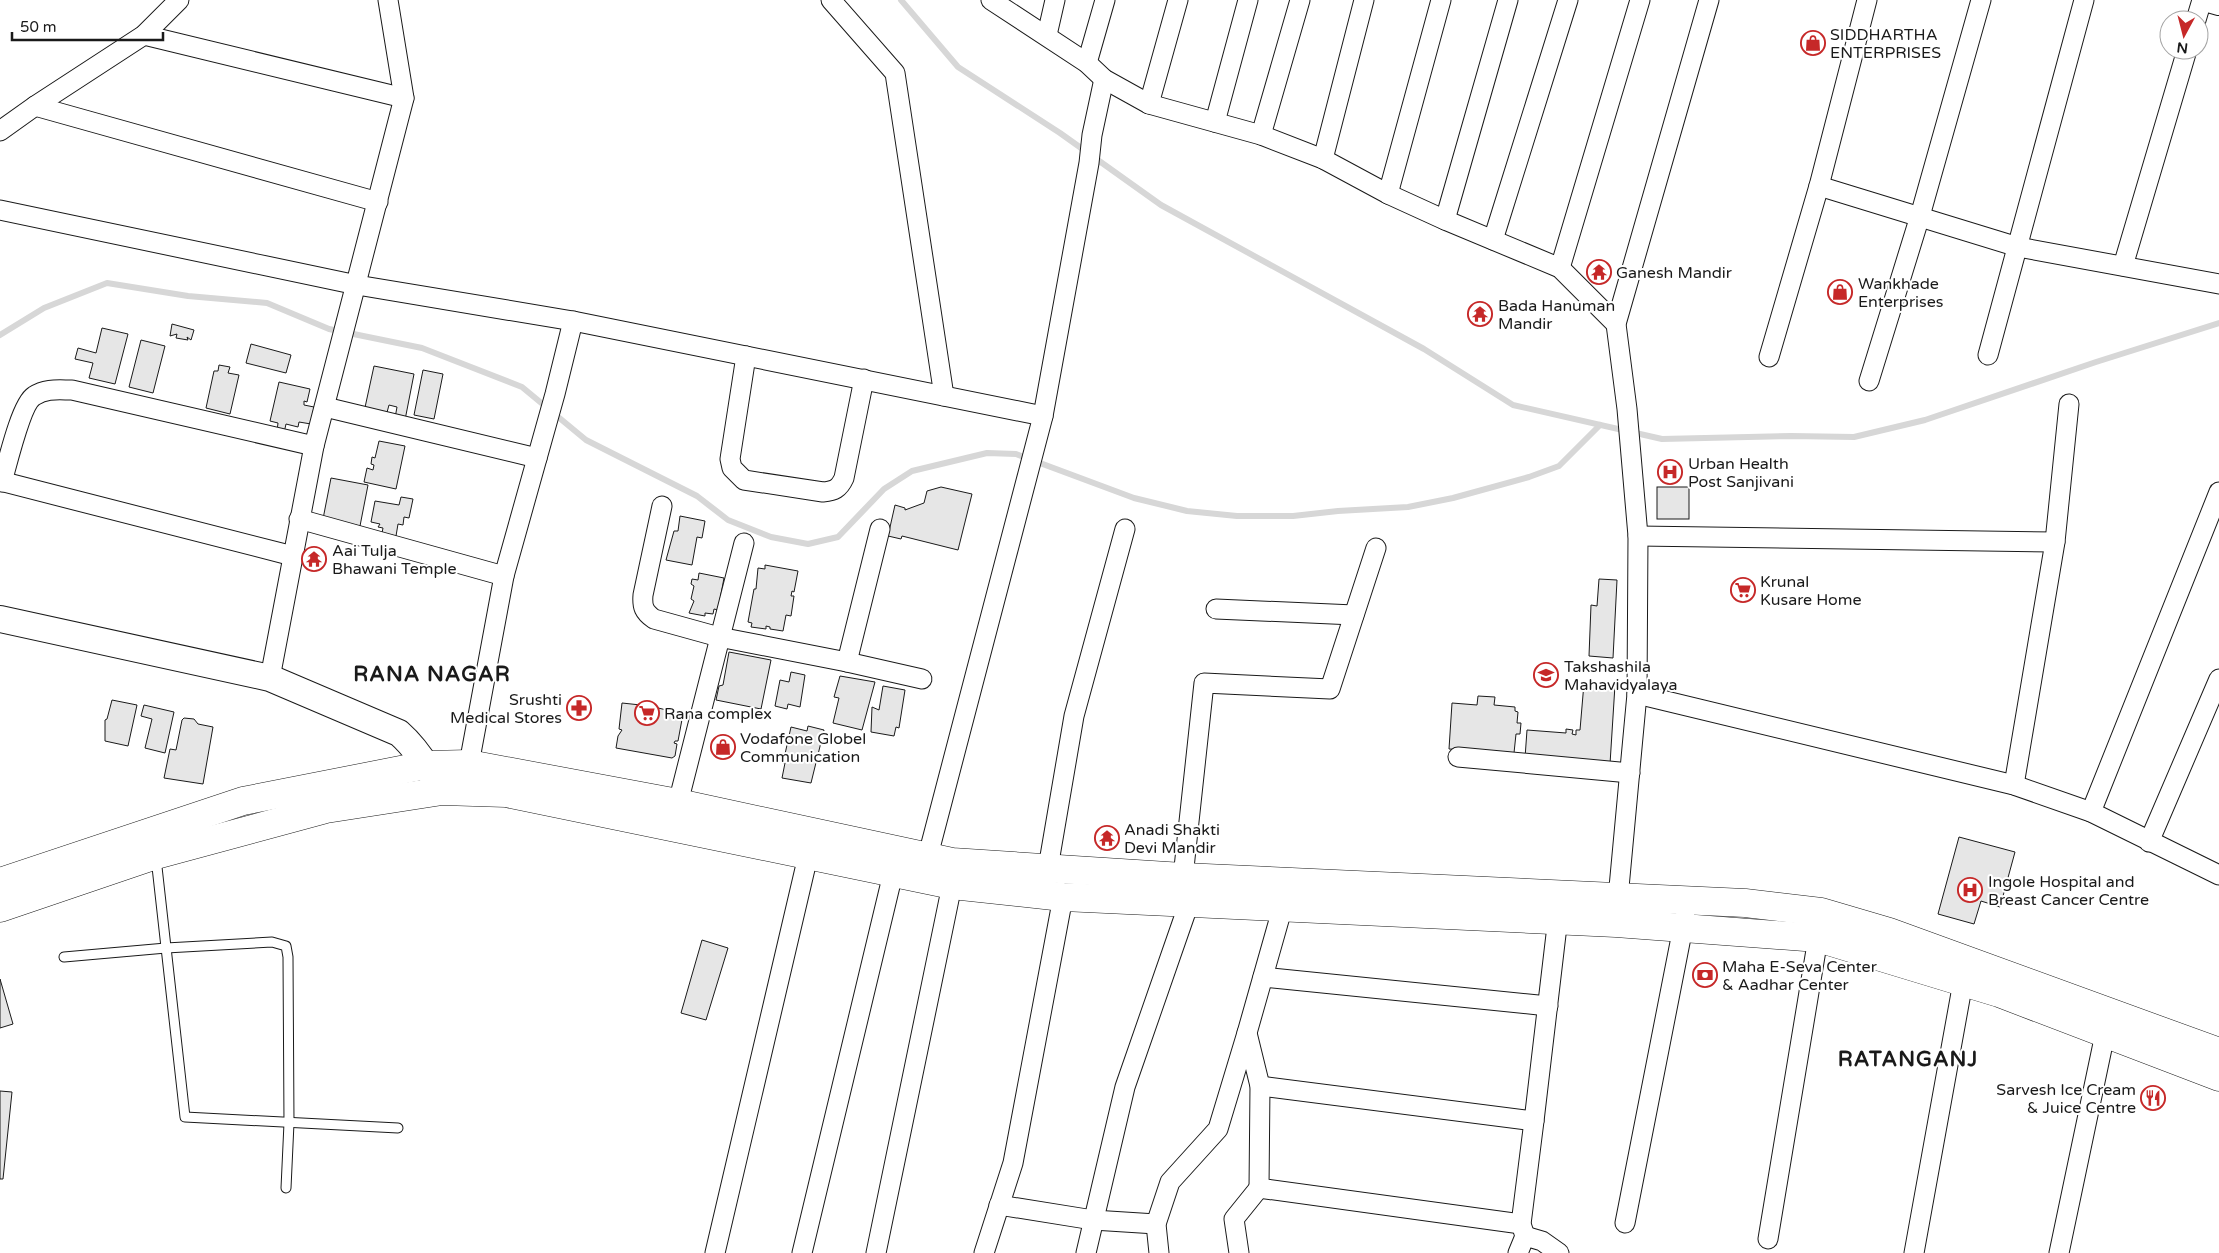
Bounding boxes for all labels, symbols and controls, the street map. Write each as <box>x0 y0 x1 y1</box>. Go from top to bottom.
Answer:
scale bar <box>12 10 164 42</box>
north arrow <box>2159 10 2209 60</box>
text: 50 m <box>20 18 57 36</box>
place label: SIDDHARTHA ENTERPRISES <box>1830 25 1941 63</box>
shop icon: SIDDHARTHA ENTERPRISES <box>1800 30 1826 56</box>
text: N <box>2176 38 2189 57</box>
temple icon: Ganesh Mandir <box>1586 259 1612 285</box>
place label: Ganesh Mandir <box>1616 263 1733 283</box>
place label: Wankhade Enterprises <box>1858 274 1943 312</box>
shop icon: Wankhade Enterprises <box>1827 279 1853 305</box>
place label: Bada Hanuman Mandir <box>1498 296 1615 334</box>
temple icon: Bada Hanuman Mandir <box>1467 301 1493 327</box>
place label: Urban Health Post Sanjivani <box>1688 454 1794 492</box>
hospital icon: Urban Health Post Sanjivani <box>1657 459 1683 485</box>
place label: Aai Tulja Bhawani Temple <box>332 541 457 579</box>
temple icon: Aai Tulja Bhawani Temple <box>301 546 327 572</box>
place label: Krunal Kusare Home <box>1760 572 1862 610</box>
supermarket icon: Krunal Kusare Home <box>1730 577 1756 603</box>
place label: Takshashila Mahavidyalaya <box>1564 657 1677 695</box>
district label: RANA NAGAR <box>353 662 511 687</box>
school or university icon: Takshashila Mahavidyalaya <box>1533 662 1559 688</box>
place label: Srushti Medical Stores <box>450 690 562 728</box>
pharmacy icon: Srushti Medical Stores <box>566 695 592 721</box>
supermarket icon: Rana complex <box>634 700 660 726</box>
place label: Rana complex <box>664 704 772 724</box>
place label: Vodafone Globel Communication <box>740 729 866 767</box>
shop icon: Vodafone Globel Communication <box>710 734 736 760</box>
place label: Anadi Shakti Devi Mandir <box>1124 820 1220 858</box>
temple icon: Anadi Shakti Devi Mandir <box>1094 825 1120 851</box>
place label: Ingole Hospital and Breast Cancer Centre <box>1988 872 2149 910</box>
hospital icon: Ingole Hospital and Breast Cancer Centre <box>1957 877 1983 903</box>
place label: Maha E-Seva Center & Aadhar Center <box>1722 957 1878 995</box>
bank icon: Maha E-Seva Center & Aadhar Center <box>1692 962 1718 988</box>
district label: RATANGANJ <box>1838 1047 1978 1072</box>
place label: Sarvesh Ice Cream & Juice Centre <box>1996 1080 2136 1118</box>
restaurant icon: Sarvesh Ice Cream & Juice Centre <box>2140 1085 2166 1111</box>

